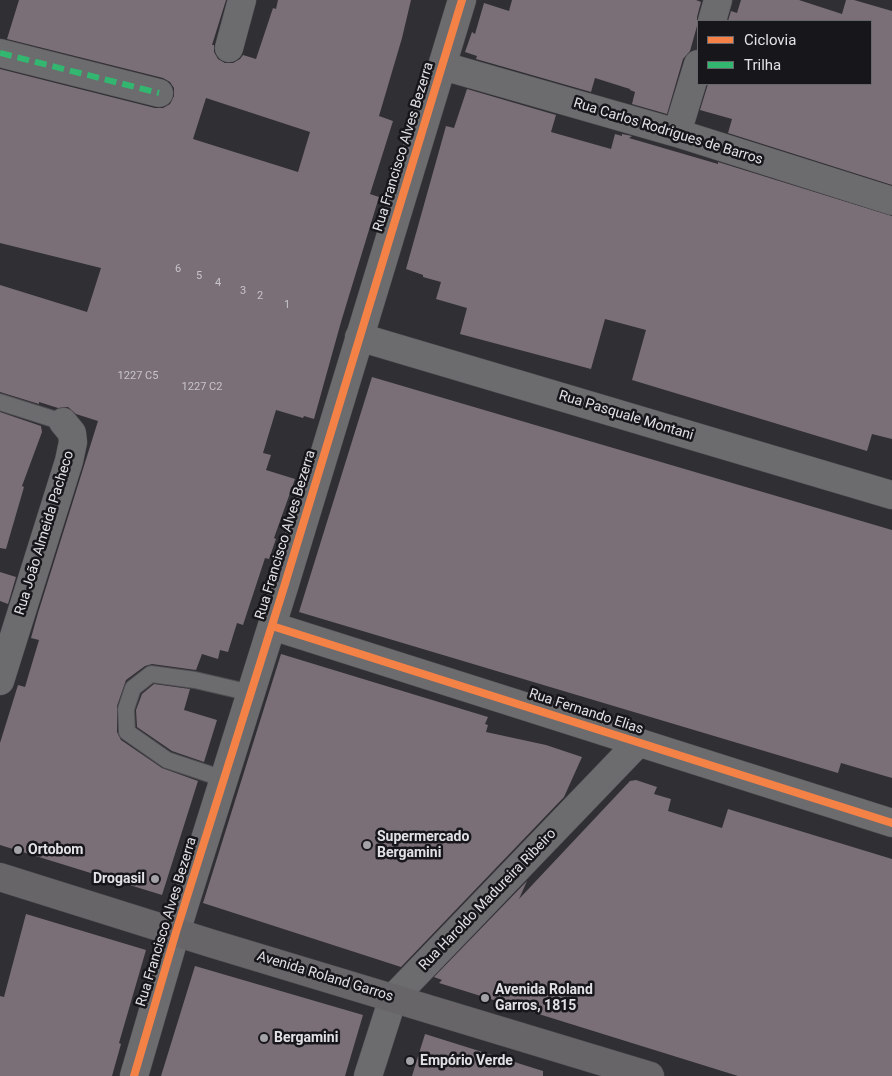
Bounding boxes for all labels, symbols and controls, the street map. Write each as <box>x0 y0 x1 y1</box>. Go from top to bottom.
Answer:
legend <box>697 20 872 85</box>
text: Ciclovia <box>744 31 796 49</box>
text: Trilha <box>744 56 781 74</box>
street label: Rua Francisco Alves Bezerra <box>370 60 438 234</box>
street label: Rua Carlos Rodrigues de Barros <box>571 95 765 169</box>
house number: 6 <box>175 262 181 276</box>
house number: 5 <box>196 269 202 283</box>
house number: 4 <box>215 276 221 290</box>
house number: 3 <box>240 284 246 298</box>
house number: 2 <box>257 289 263 303</box>
house number: 1 <box>284 298 290 312</box>
house number: 1227 C5 <box>118 369 158 383</box>
house number: 1227 C2 <box>182 380 222 394</box>
street label: Rua Pasquale Montani <box>557 388 695 444</box>
street label: Rua Francisco Alves Bezerra <box>252 448 320 622</box>
street label: Rua João Almeida Pacheco <box>12 449 78 617</box>
street label: Rua Fernando Elias <box>527 686 645 738</box>
street label: Rua Haroldo Madureira Ribeiro <box>416 826 560 974</box>
place label: Supermercado Bergamini <box>377 829 469 862</box>
street label: Rua Francisco Alves Bezerra <box>133 835 201 1009</box>
marker: Supermercado Bergamini <box>361 839 373 851</box>
place label: Ortobom <box>28 842 83 858</box>
marker: Ortobom <box>12 844 24 856</box>
place label: Drogasil <box>93 871 145 887</box>
marker: Drogasil <box>149 873 161 885</box>
street label: Avenida Roland Garros <box>255 948 395 1006</box>
place label: Avenida Roland Garros, 1815 <box>495 982 593 1014</box>
marker: Avenida Roland Garros, 1815 <box>479 992 491 1004</box>
place label: Bergamini <box>274 1030 338 1046</box>
marker: Bergamini <box>258 1032 270 1044</box>
place label: Empório Verde <box>420 1053 513 1069</box>
marker: Empório Verde <box>404 1055 416 1067</box>

